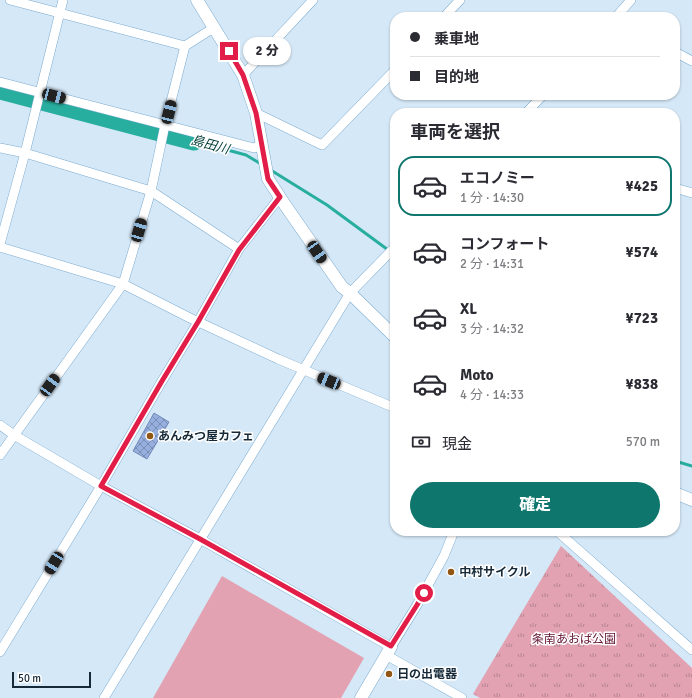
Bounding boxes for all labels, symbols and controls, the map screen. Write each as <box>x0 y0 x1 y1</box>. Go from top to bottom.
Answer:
text: 乗車地 <box>434 30 479 48</box>
callout: 2 分 <box>243 37 291 65</box>
route end <box>220 42 238 60</box>
text: 2 分 <box>256 43 278 59</box>
text: 目的地 <box>434 68 479 86</box>
car <box>41 87 67 105</box>
car <box>160 99 178 125</box>
text: 車両を選択 <box>410 121 500 143</box>
water label: 島田川 <box>189 132 233 158</box>
icon: car <box>412 168 448 204</box>
text: エコノミー <box>460 169 535 187</box>
text: ¥425 <box>626 177 658 195</box>
text: 1 分 · 14:30 <box>460 190 524 206</box>
car <box>130 217 148 243</box>
icon: car <box>412 234 448 270</box>
text: コンフォート <box>460 235 550 253</box>
car <box>305 239 329 265</box>
text: ¥574 <box>626 243 658 261</box>
text: 2 分 · 14:31 <box>460 256 524 272</box>
icon: car <box>412 300 448 336</box>
text: XL <box>460 300 477 318</box>
text: ¥723 <box>626 309 658 327</box>
text: 3 分 · 14:32 <box>460 321 524 337</box>
icon: car <box>412 366 448 402</box>
text: Moto <box>460 366 494 384</box>
car <box>316 371 342 391</box>
car <box>38 372 62 398</box>
text: ¥838 <box>626 375 658 393</box>
text: 4 分 · 14:33 <box>460 387 524 403</box>
place label: あんみつ屋カフェ <box>158 429 254 444</box>
marker: あんみつ屋カフェ <box>145 431 155 441</box>
icon: cash <box>410 431 432 453</box>
text: 570 m <box>626 434 660 450</box>
text: 現金 <box>442 435 472 453</box>
button: 確定 <box>410 482 660 528</box>
car <box>43 550 65 576</box>
place label: 中村サイクル <box>459 565 530 580</box>
marker: 中村サイクル <box>446 567 456 577</box>
route start <box>415 584 433 602</box>
park label: 条南あおば公園 <box>532 632 616 647</box>
place label: 日の出電器 <box>397 667 458 682</box>
marker: 日の出電器 <box>384 669 394 679</box>
scale bar <box>12 670 91 689</box>
text: 50 m <box>18 672 41 685</box>

